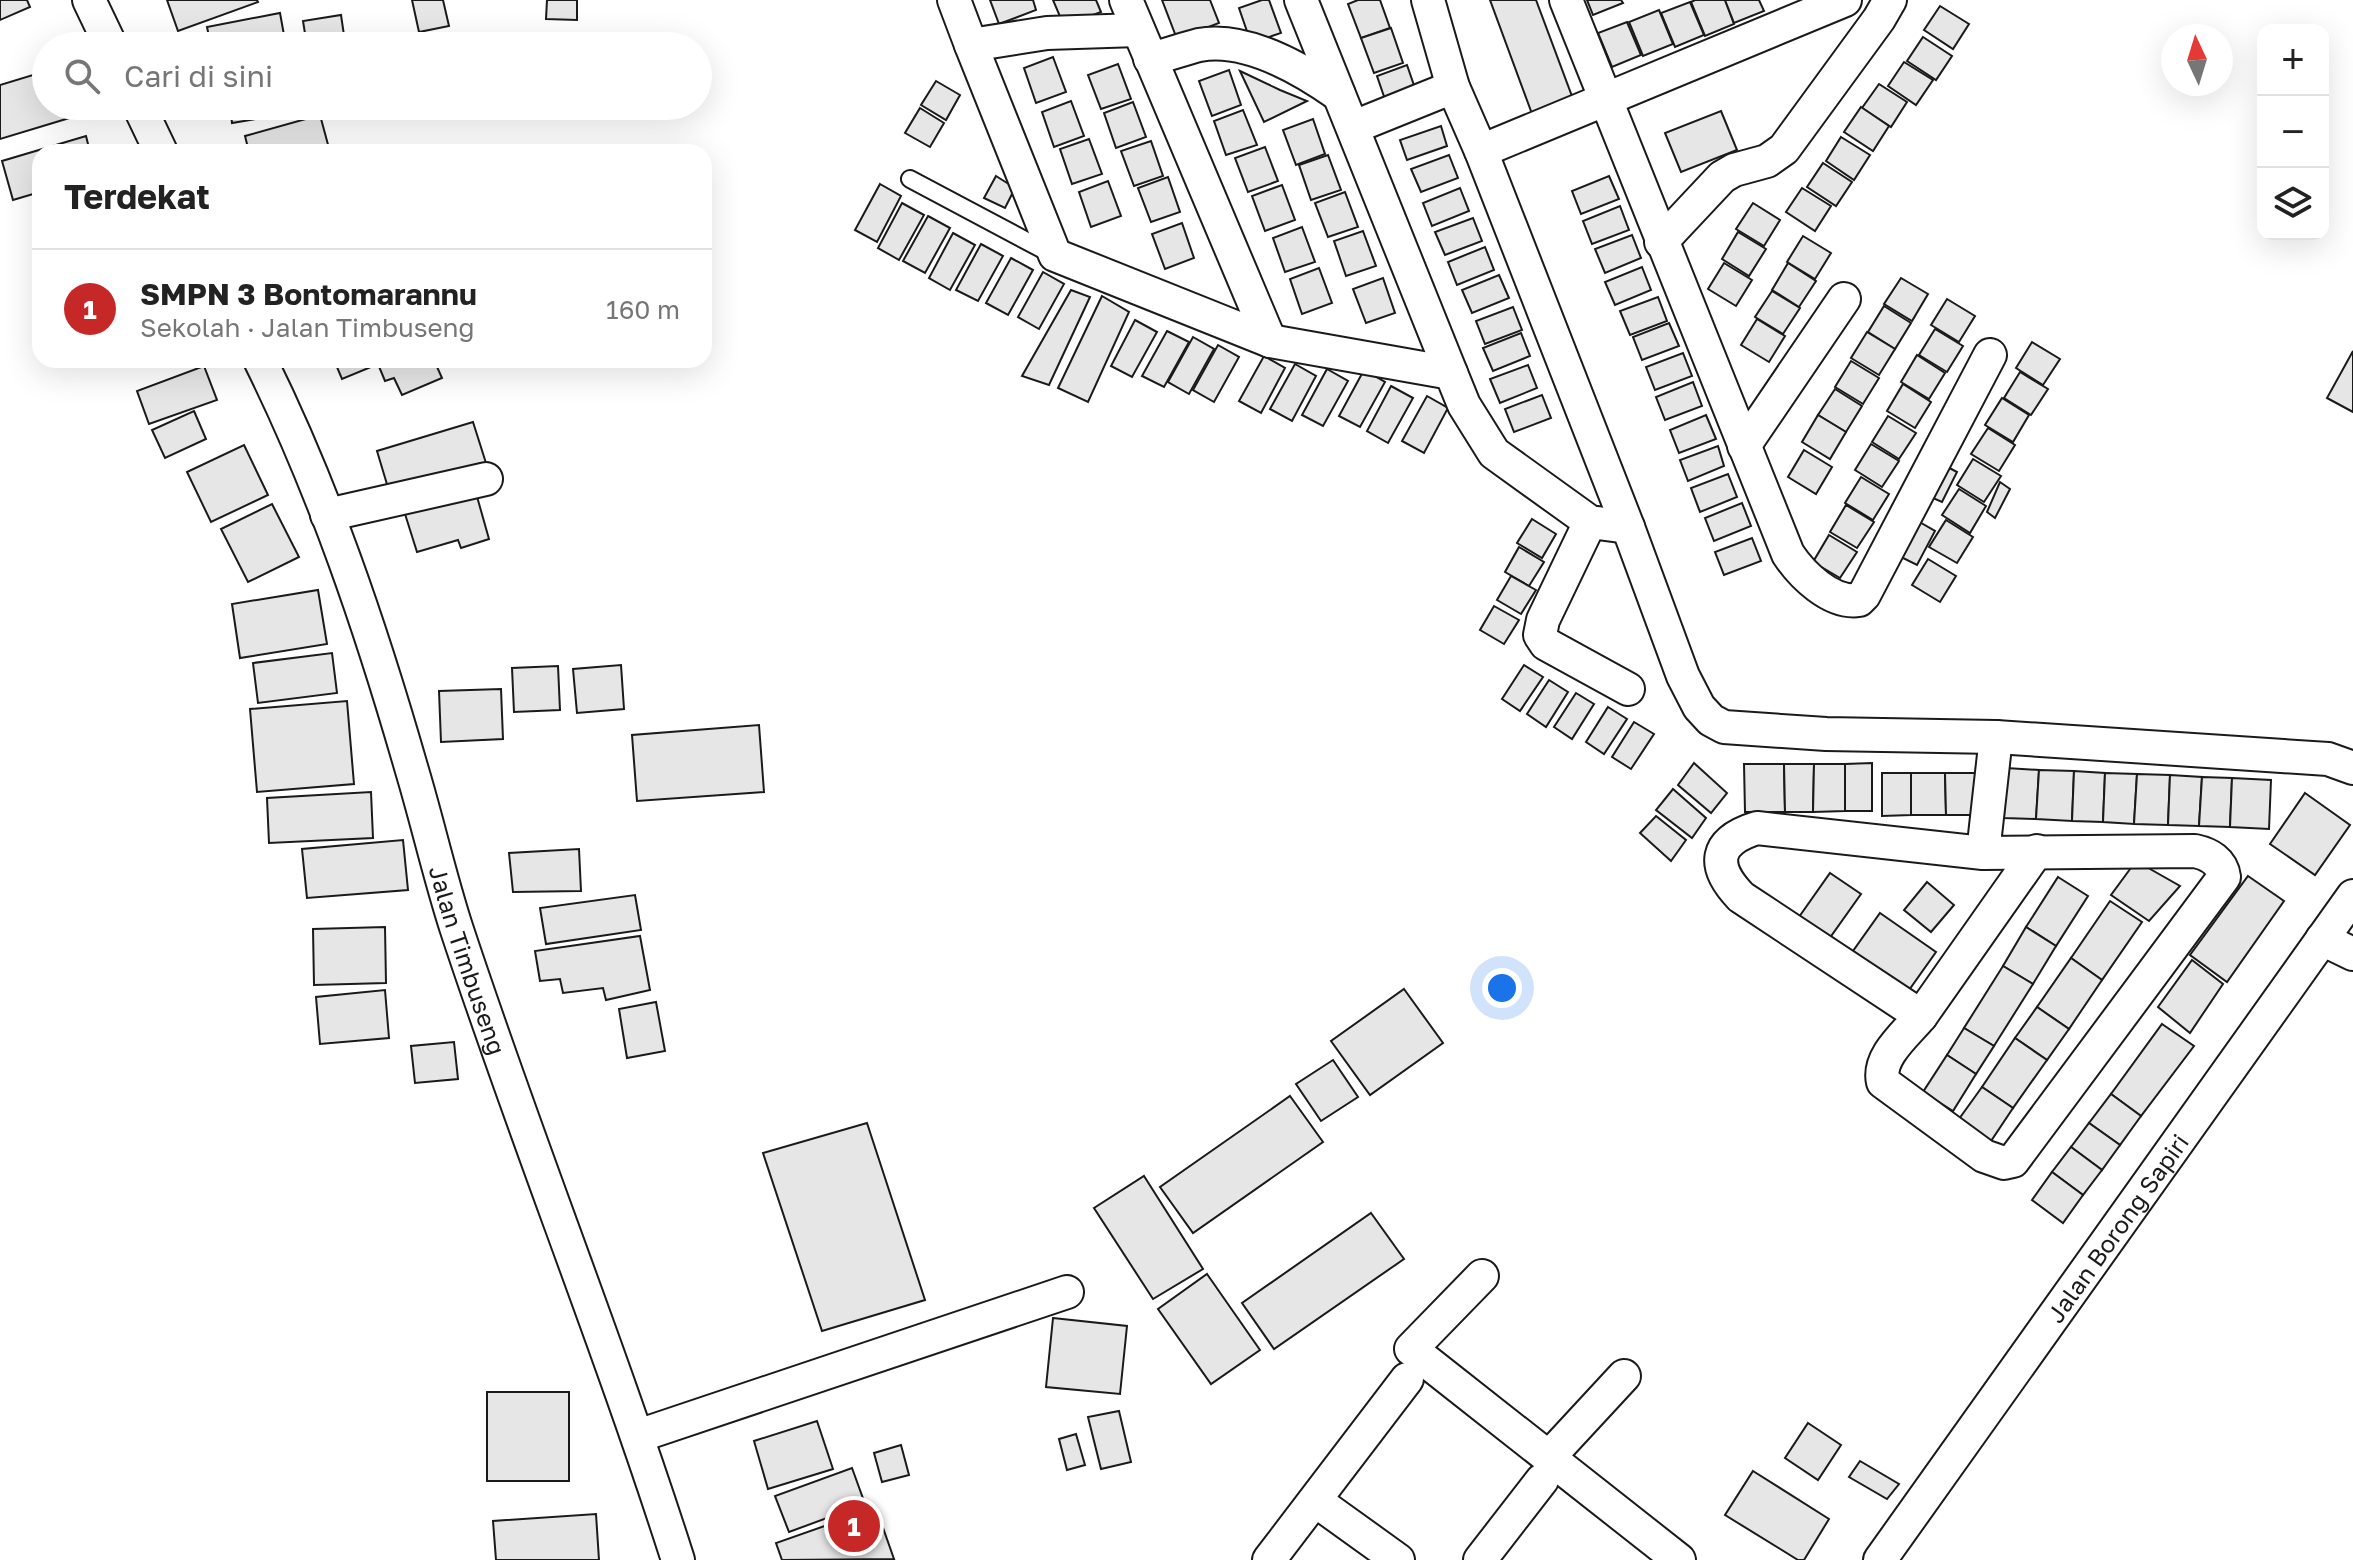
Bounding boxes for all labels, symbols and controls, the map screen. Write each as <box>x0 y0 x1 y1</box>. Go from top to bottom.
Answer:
north arrow <box>2161 24 2233 96</box>
map controls <box>2257 24 2329 240</box>
button: + <box>2257 24 2329 96</box>
search box <box>32 32 712 120</box>
icon: search <box>60 54 104 98</box>
text: Cari di sini <box>124 58 273 94</box>
button: − <box>2257 96 2329 168</box>
button: layers <box>2257 168 2329 240</box>
text: Terdekat <box>64 176 210 216</box>
text: SMPN 3 Bontomarannu <box>140 276 477 312</box>
text: 1 <box>83 294 97 325</box>
text: 160 m <box>606 294 680 325</box>
text: Sekolah · Jalan Timbuseng <box>140 312 475 343</box>
street label: Jalan Timbuseng <box>424 862 513 1058</box>
your location <box>1482 968 1522 1008</box>
street label: Jalan Borong Sapiri <box>2040 1128 2194 1327</box>
pin: 1 <box>828 1496 880 1556</box>

